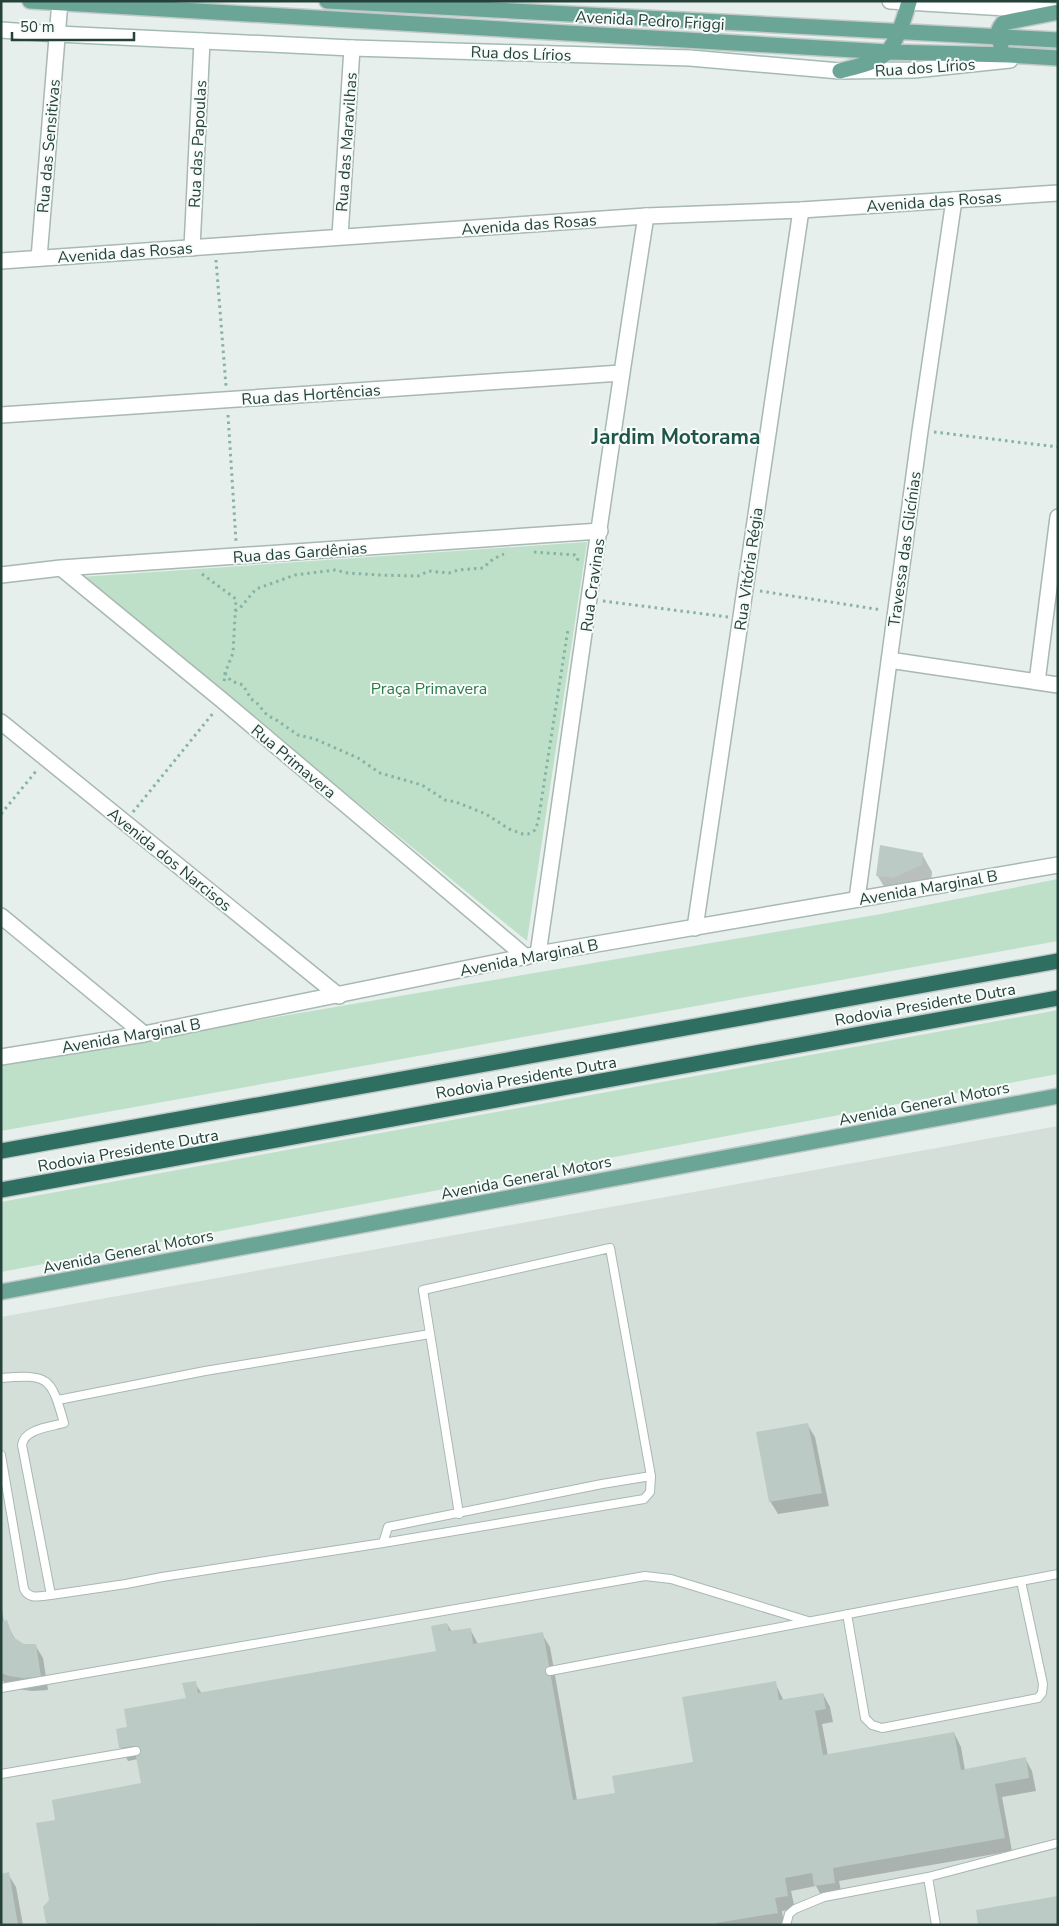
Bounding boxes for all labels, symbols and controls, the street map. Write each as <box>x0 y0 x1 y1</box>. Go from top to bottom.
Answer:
street label: Avenida Pedro Friggi <box>575 6 725 36</box>
scale bar <box>12 10 135 42</box>
text: 50 m <box>20 17 55 37</box>
street label: Rua dos Lírios <box>470 41 572 67</box>
street label: Rua dos Lírios <box>874 54 976 82</box>
street label: Rua das Maravilhas <box>331 71 363 213</box>
street label: Rua das Sensitivas <box>32 78 66 214</box>
street label: Rua das Papoulas <box>184 79 212 209</box>
street label: Avenida das Rosas <box>866 186 1002 218</box>
street label: Avenida das Rosas <box>461 209 597 241</box>
street label: Avenida das Rosas <box>57 237 193 269</box>
street label: Rua das Hortências <box>241 379 381 411</box>
district label: Jardim Motorama <box>591 423 760 451</box>
street label: Travessa das Glicínias <box>883 470 927 628</box>
street label: Rua Vitória Régia <box>729 506 769 632</box>
street label: Rua das Gardênias <box>232 537 368 569</box>
street label: Rua Cravinas <box>576 537 610 633</box>
park label: Praça Primavera <box>371 678 487 700</box>
street label: Rua Primavera <box>246 720 340 804</box>
street label: Avenida dos Narcisos <box>103 803 236 917</box>
street label: Avenida Marginal B <box>857 865 999 911</box>
street label: Avenida Marginal B <box>458 934 600 982</box>
street label: Rodovia Presidente Dutra <box>833 978 1017 1032</box>
street label: Avenida Marginal B <box>60 1013 202 1059</box>
street label: Rodovia Presidente Dutra <box>434 1051 618 1105</box>
street label: Avenida General Motors <box>837 1077 1011 1131</box>
street label: Rodovia Presidente Dutra <box>36 1124 220 1178</box>
street label: Avenida General Motors <box>439 1151 613 1205</box>
street label: Avenida General Motors <box>41 1225 215 1279</box>

